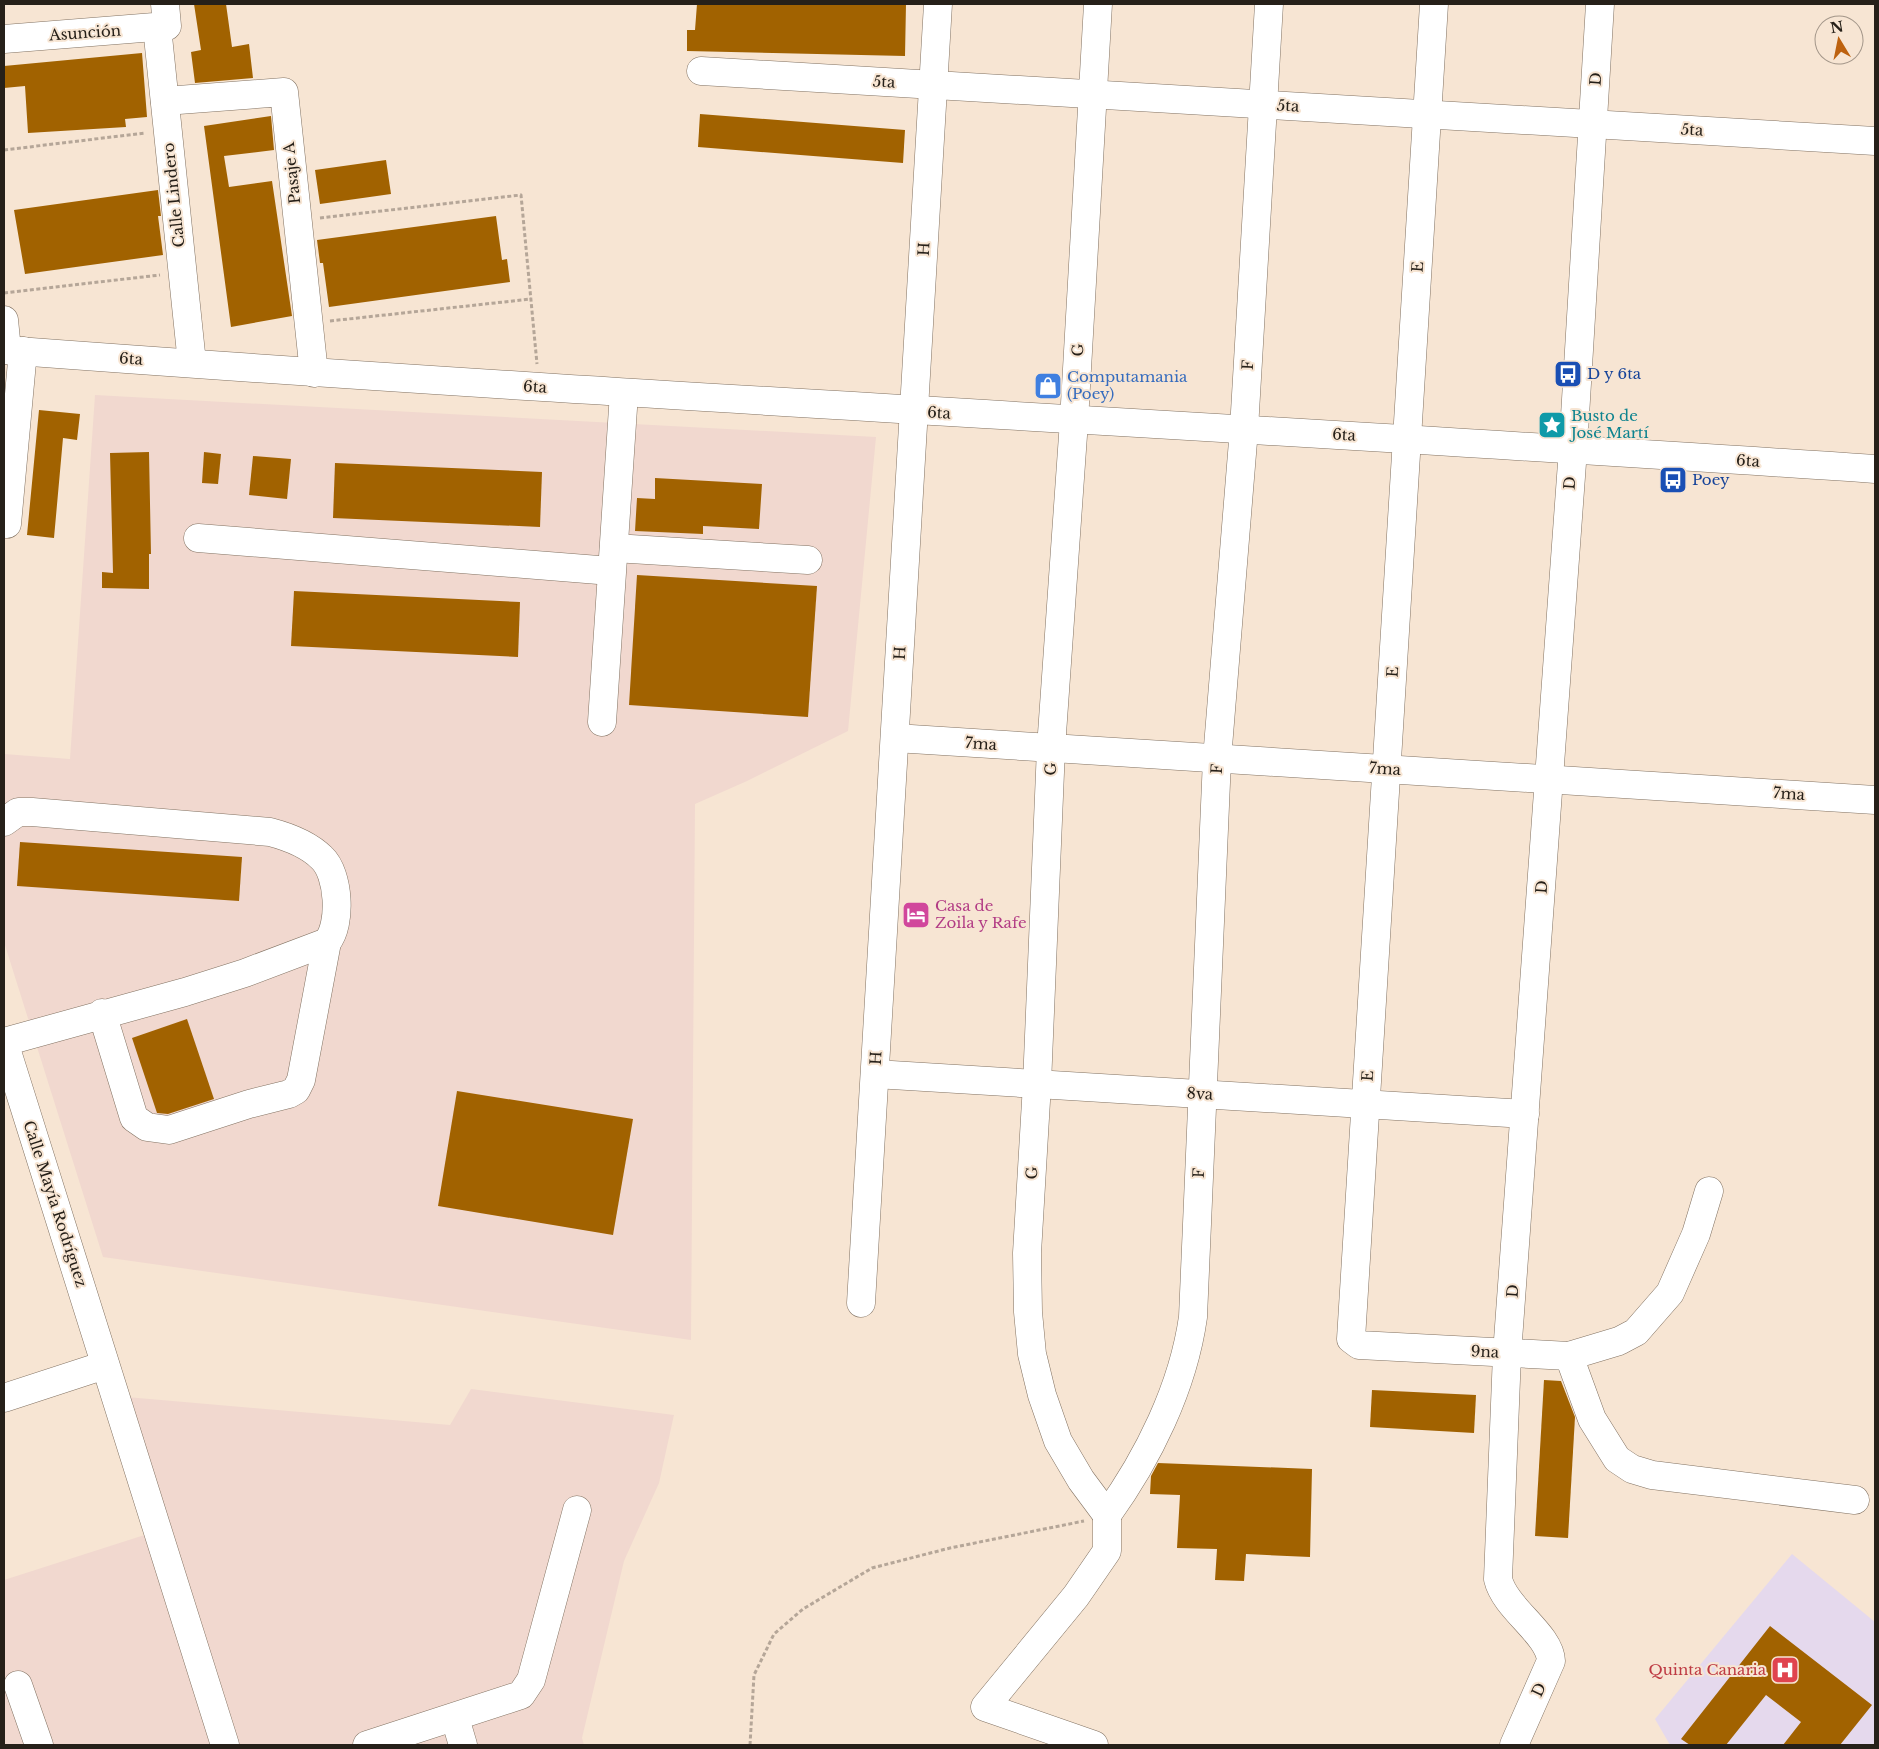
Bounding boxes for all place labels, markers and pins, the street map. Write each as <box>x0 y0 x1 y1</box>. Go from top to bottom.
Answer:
bus stop icon: D y 6ta <box>1553 359 1583 389</box>
place label: D y 6ta <box>1587 364 1642 383</box>
place label: Computamania (Poey) <box>1067 367 1188 403</box>
shop icon: Computamania (Poey) <box>1033 371 1063 401</box>
place label: Busto de José Martí <box>1569 406 1650 442</box>
place icon: Busto de José Martí <box>1537 410 1567 440</box>
bus stop icon: Poey <box>1658 465 1688 495</box>
place label: Poey <box>1692 470 1730 489</box>
place label: Casa de Zoila y Rafe <box>935 896 1027 932</box>
hotel icon: Casa de Zoila y Rafe <box>901 900 931 930</box>
hospital icon: Quinta Canaria <box>1770 1655 1800 1685</box>
place label: Quinta Canaria <box>1649 1660 1767 1679</box>

